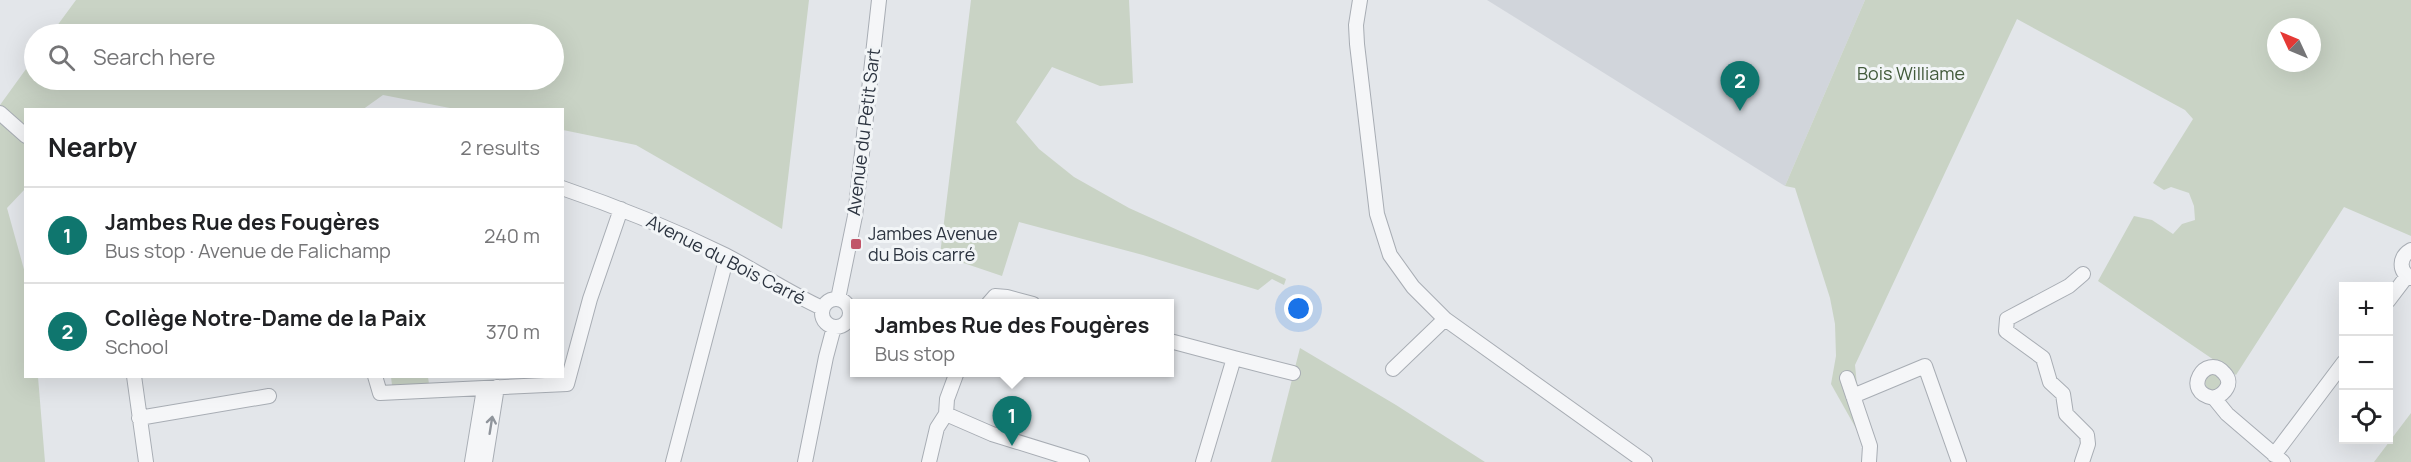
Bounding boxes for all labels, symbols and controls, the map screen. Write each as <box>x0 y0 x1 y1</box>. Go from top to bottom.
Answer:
north arrow <box>2267 18 2321 72</box>
search box <box>24 24 564 90</box>
icon: search <box>45 41 78 74</box>
text: Search here <box>93 42 215 72</box>
street label: Avenue du Petit Sart <box>841 47 885 217</box>
park label: Bois Williame <box>1857 61 1965 85</box>
pin: 2 <box>1720 62 1760 111</box>
text: Nearby <box>48 129 137 165</box>
text: 2 results <box>460 134 540 161</box>
text: Jambes Rue des Fougères <box>105 207 380 237</box>
street label: Avenue du Bois Carré <box>643 209 810 310</box>
place label: Jambes Avenue du Bois carré <box>868 221 997 266</box>
text: 1 <box>63 222 72 249</box>
text: 240 m <box>484 222 540 249</box>
text: Bus stop · Avenue de Falichamp <box>105 237 391 264</box>
marker: Jambes Avenue du Bois carré <box>849 237 863 251</box>
map controls <box>2339 282 2393 444</box>
button: + <box>2339 282 2393 336</box>
your location <box>1284 294 1313 323</box>
popup <box>850 299 1174 377</box>
text: Collège Notre-Dame de la Paix <box>105 303 426 333</box>
text: Jambes Rue des Fougères <box>875 310 1149 340</box>
text: 2 <box>62 318 73 345</box>
text: 370 m <box>486 318 540 345</box>
text: School <box>105 333 169 360</box>
button: − <box>2339 336 2393 390</box>
text: Bus stop <box>875 340 955 367</box>
button: locate <box>2339 390 2393 444</box>
pin: 1 <box>992 396 1032 446</box>
one-way arrow <box>485 415 496 435</box>

